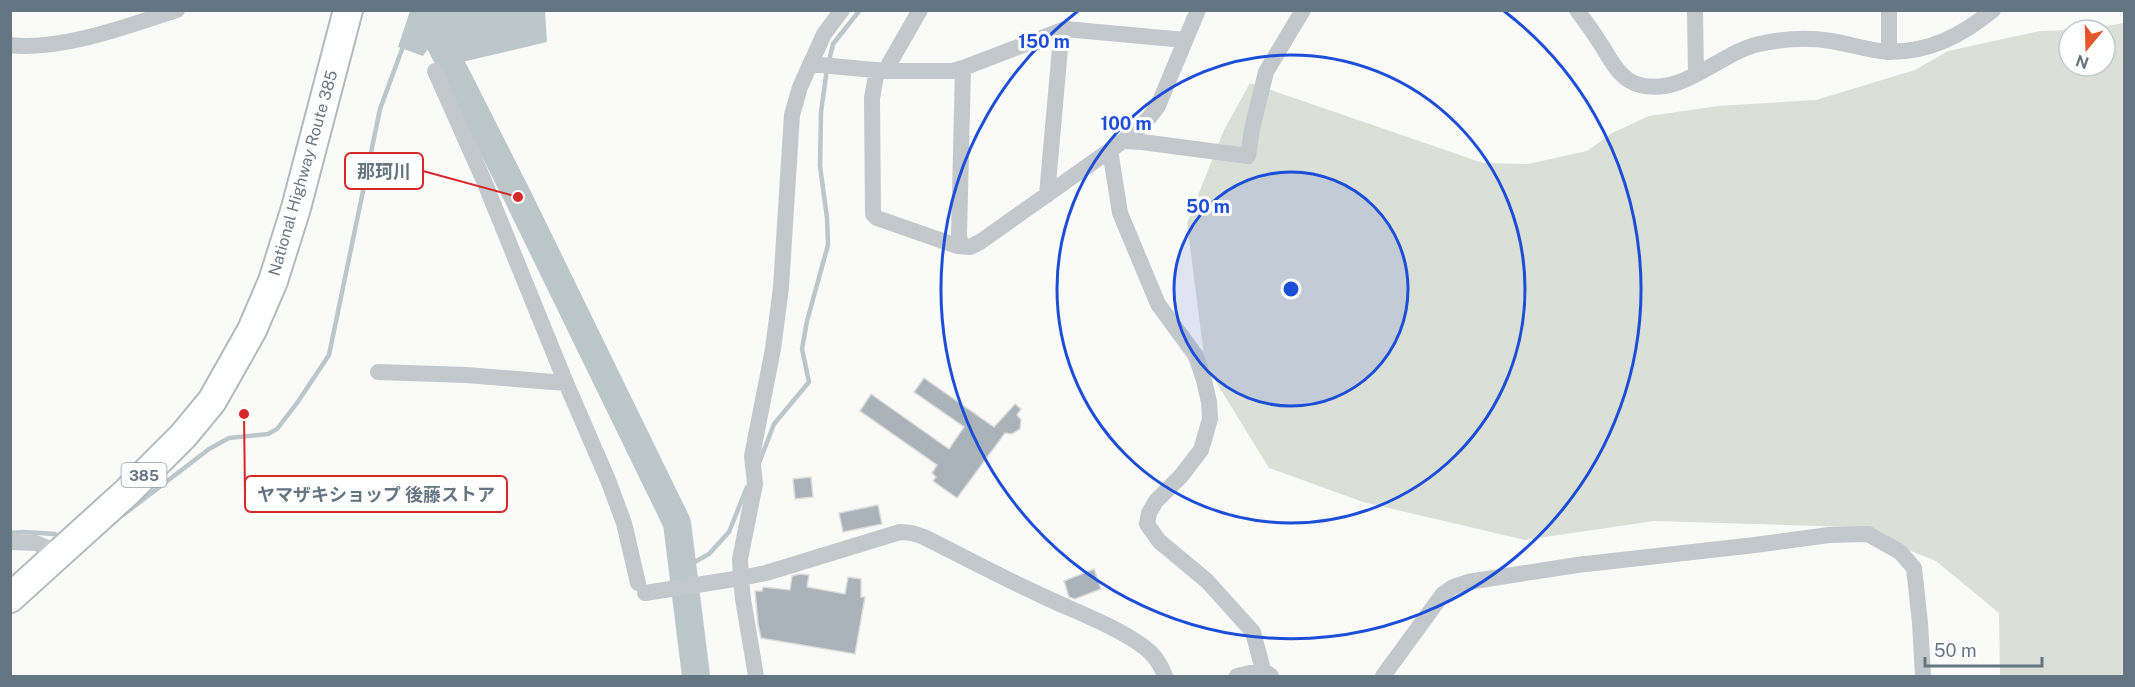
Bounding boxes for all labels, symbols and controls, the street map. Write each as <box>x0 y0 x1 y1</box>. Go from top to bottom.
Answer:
north arrow <box>2057 18 2117 78</box>
text: 150 m <box>1018 31 1070 52</box>
text: N <box>2073 51 2091 73</box>
street label: National Highway Route 385 <box>264 68 342 278</box>
text: 100 m <box>1100 113 1152 134</box>
callout: 那珂川 <box>345 153 423 189</box>
text: 那珂川 <box>357 161 411 182</box>
text: 50 m <box>1186 196 1230 217</box>
centre of rings <box>1281 279 1301 299</box>
road number: 385 <box>122 463 166 487</box>
callout: ヤマザキショップ 後藤ストア <box>245 476 507 512</box>
text: ヤマザキショップ 後藤ストア <box>257 484 495 505</box>
scale bar <box>1925 630 2042 668</box>
text: 50 m <box>1934 640 1977 661</box>

